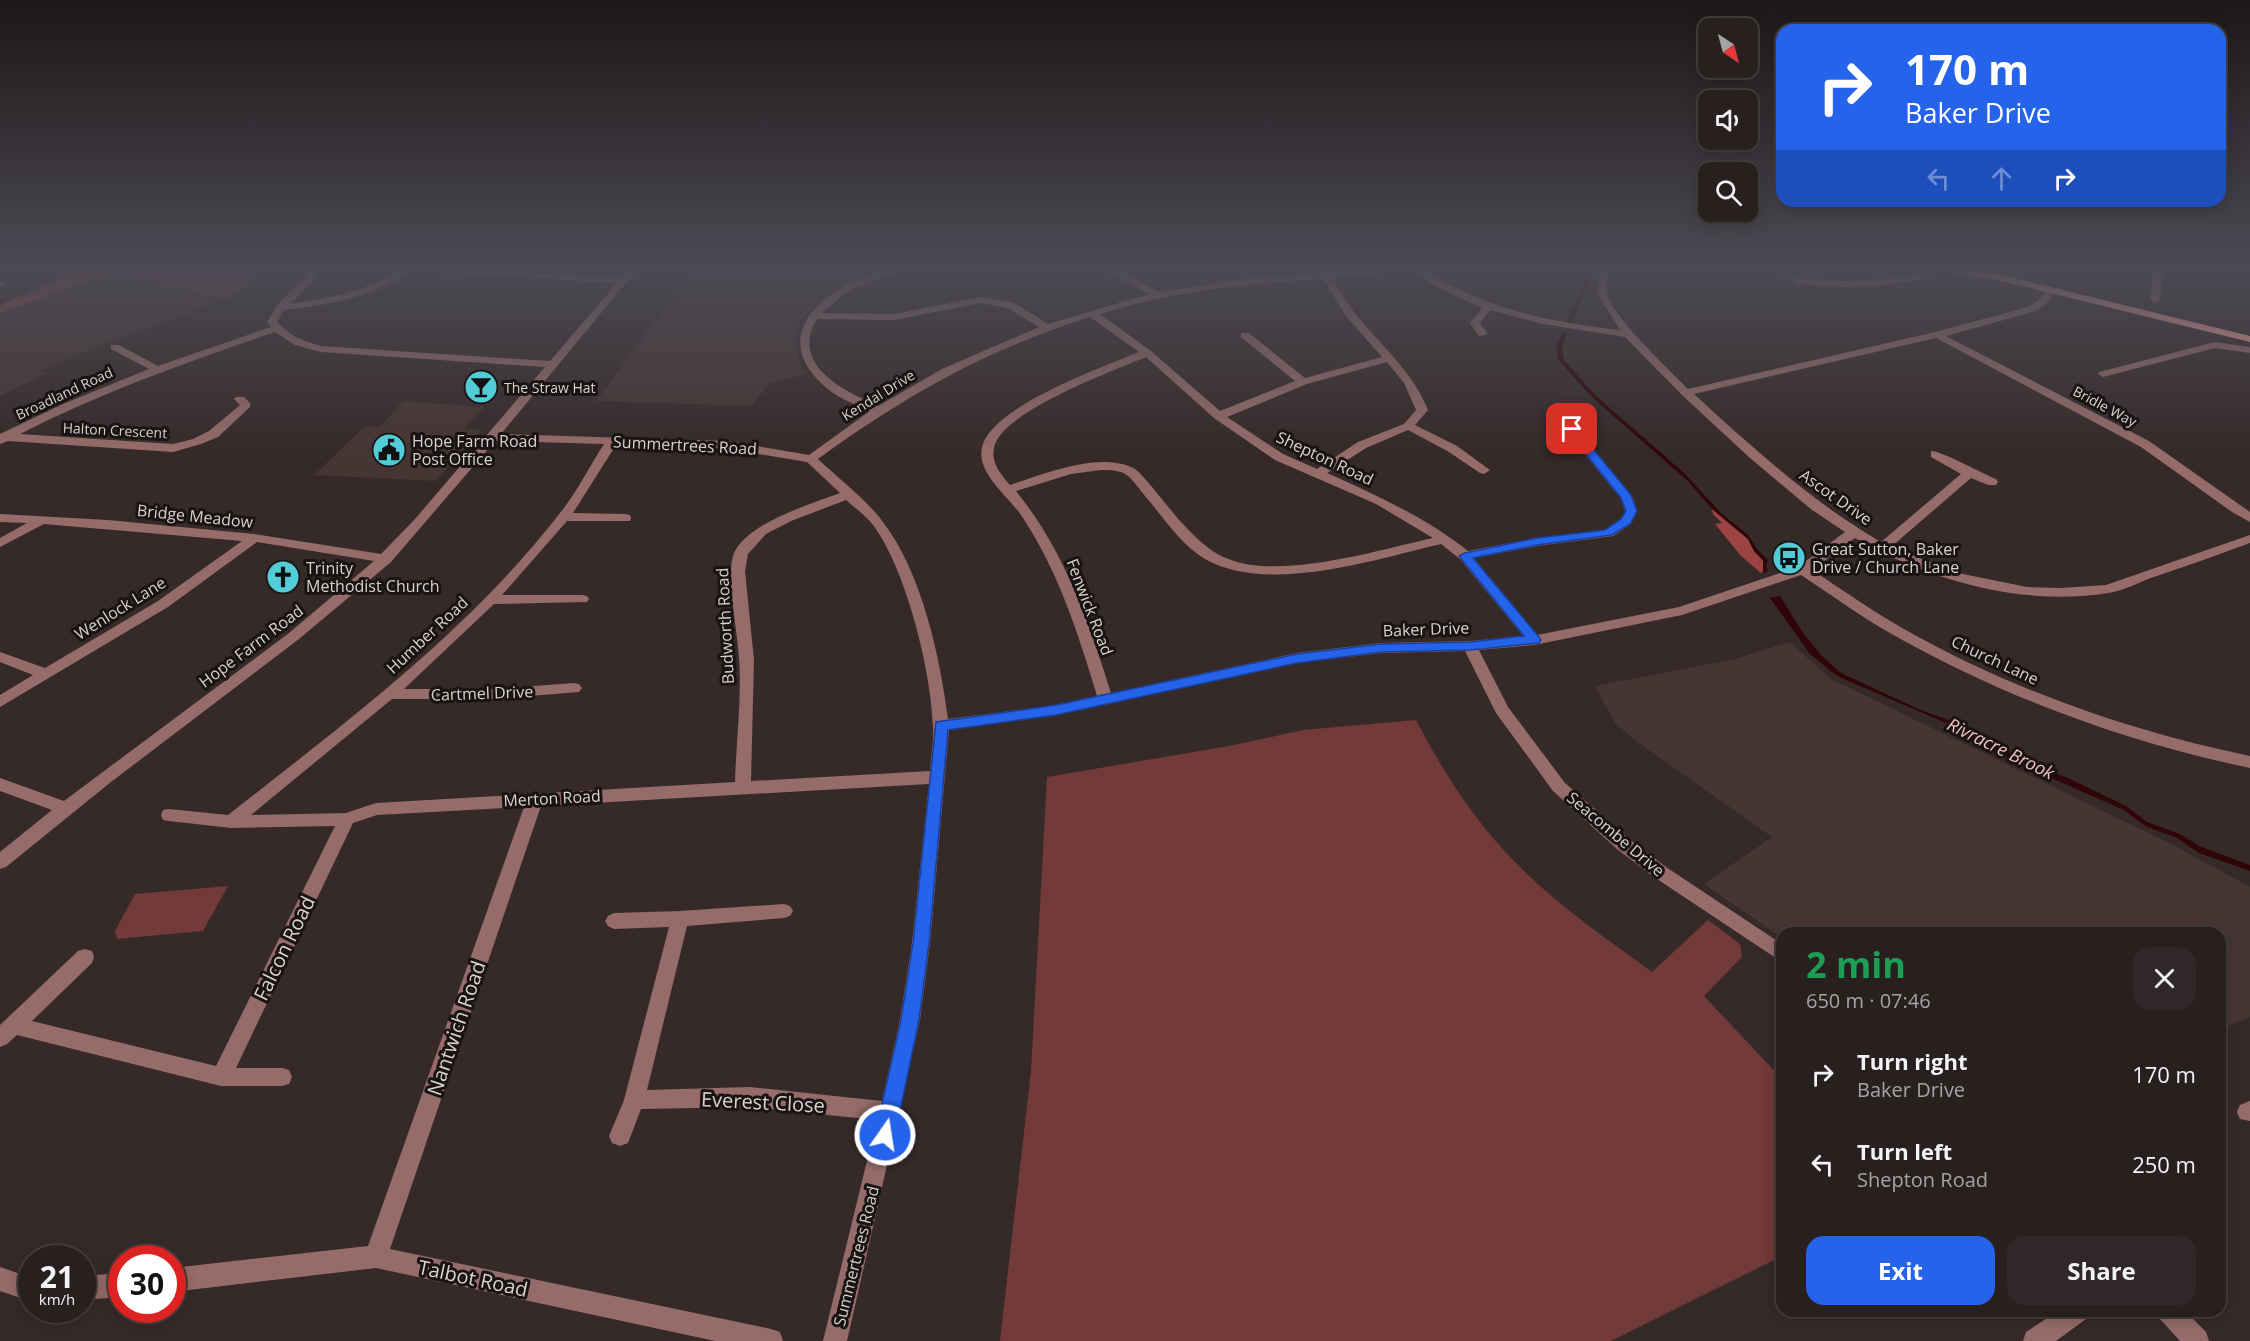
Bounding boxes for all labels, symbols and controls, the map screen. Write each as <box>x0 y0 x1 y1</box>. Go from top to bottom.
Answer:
north arrow <box>1698 18 1758 78</box>
map controls <box>1698 18 1758 222</box>
text: 170 m <box>1905 40 2029 97</box>
icon: right <box>1806 48 1884 126</box>
button: sound <box>1698 90 1758 150</box>
text: Baker Drive <box>1905 94 2051 131</box>
button: search <box>1698 162 1758 222</box>
icon: left <box>1922 162 1955 195</box>
icon: ahead <box>1985 162 2018 195</box>
icon: right <box>2048 162 2081 195</box>
street label: Broadland Road <box>12 362 116 424</box>
street label: Kendal Drive <box>838 365 918 425</box>
bar icon: The Straw Hat <box>463 369 499 405</box>
place label: The Straw Hat <box>504 378 596 397</box>
street label: Bridle Way <box>2070 381 2141 431</box>
pin <box>1546 403 1597 454</box>
icon: arrive <box>1555 412 1588 445</box>
street label: Halton Crescent <box>62 418 168 442</box>
street label: Shepton Road <box>1273 426 1377 490</box>
place label: Hope Farm Road Post Office <box>412 430 537 470</box>
street label: Summertrees Road <box>613 430 757 460</box>
public building icon: Hope Farm Road Post Office <box>371 432 407 468</box>
street label: Ascot Drive <box>1795 464 1877 530</box>
street label: Bridge Meadow <box>136 499 255 533</box>
place label: Great Sutton, Baker Drive / Church Lane <box>1812 538 1959 578</box>
bus stop icon: Great Sutton, Baker Drive / Church Lane <box>1771 540 1807 576</box>
street label: Fenwick Road <box>1061 555 1119 659</box>
place label: Trinity Methodist Church <box>306 557 440 597</box>
church icon: Trinity Methodist Church <box>265 559 301 595</box>
street label: Budworth Road <box>711 567 739 685</box>
street label: Wenlock Lane <box>70 571 170 645</box>
street label: Humber Road <box>381 591 473 679</box>
street label: Hope Farm Road <box>194 600 308 692</box>
street label: Baker Drive <box>1382 616 1470 642</box>
street label: Church Lane <box>1948 630 2042 690</box>
street label: Cartmel Drive <box>430 680 534 706</box>
water label: Rivracre Brook <box>1943 712 2060 785</box>
street label: Merton Road <box>503 784 601 812</box>
street label: Seacombe Drive <box>1563 787 1669 881</box>
street label: Falcon Road <box>247 891 321 1005</box>
text: 2 min <box>1806 940 1906 989</box>
button: close <box>2133 947 2196 1010</box>
street label: Nantwich Road <box>420 957 492 1099</box>
text: 650 m · 07:46 <box>1806 987 1931 1014</box>
text: Turn right <box>1857 1046 1968 1076</box>
icon: right <box>1806 1058 1839 1091</box>
text: 170 m <box>2132 1059 2196 1089</box>
text: Baker Drive <box>1857 1076 1965 1103</box>
street label: Everest Close <box>700 1085 826 1119</box>
position arrow <box>853 1103 917 1167</box>
text: Turn left <box>1857 1136 1952 1166</box>
icon: left <box>1806 1148 1839 1181</box>
text: 250 m <box>2132 1149 2196 1179</box>
text: Shepton Road <box>1857 1166 1988 1193</box>
street label: Summertrees Road <box>828 1184 884 1328</box>
button: Exit <box>1806 1236 1995 1305</box>
button: Share <box>2007 1236 2196 1305</box>
speed limit sign: 30 <box>108 1245 186 1323</box>
street label: Talbot Road <box>416 1253 530 1303</box>
text: 21 <box>40 1256 74 1297</box>
text: km/h <box>39 1289 75 1309</box>

